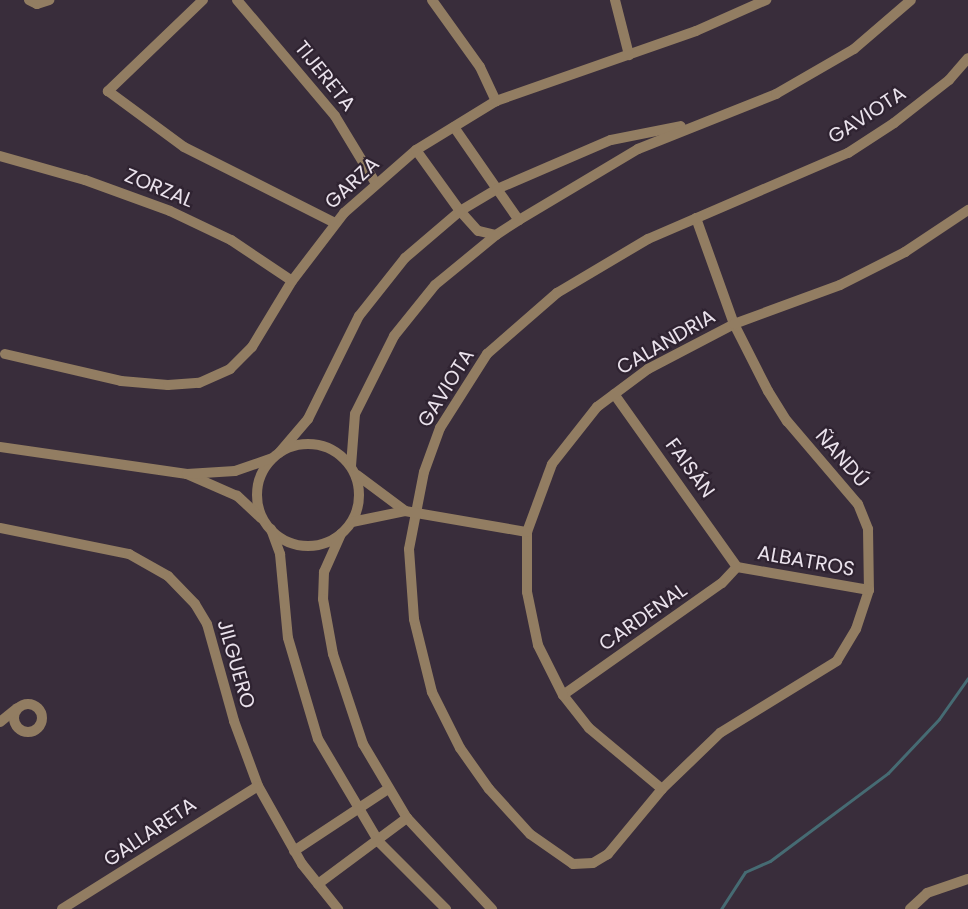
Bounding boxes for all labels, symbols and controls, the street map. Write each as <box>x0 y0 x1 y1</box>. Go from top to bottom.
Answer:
street label: TIJERETA <box>289 36 361 116</box>
street label: GAVIOTA <box>824 81 910 149</box>
street label: GARZA <box>320 152 384 214</box>
street label: ZORZAL <box>121 163 197 213</box>
street label: CALANDRIA <box>612 304 720 380</box>
street label: GAVIOTA <box>413 345 479 431</box>
street label: ÑANDÚ <box>810 424 874 492</box>
street label: FAISÁN <box>660 434 720 502</box>
street label: ALBATROS <box>756 541 856 581</box>
street label: CARDENAL <box>594 578 692 656</box>
street label: JILGUERO <box>212 617 260 711</box>
street label: GALLARETA <box>99 792 201 872</box>

